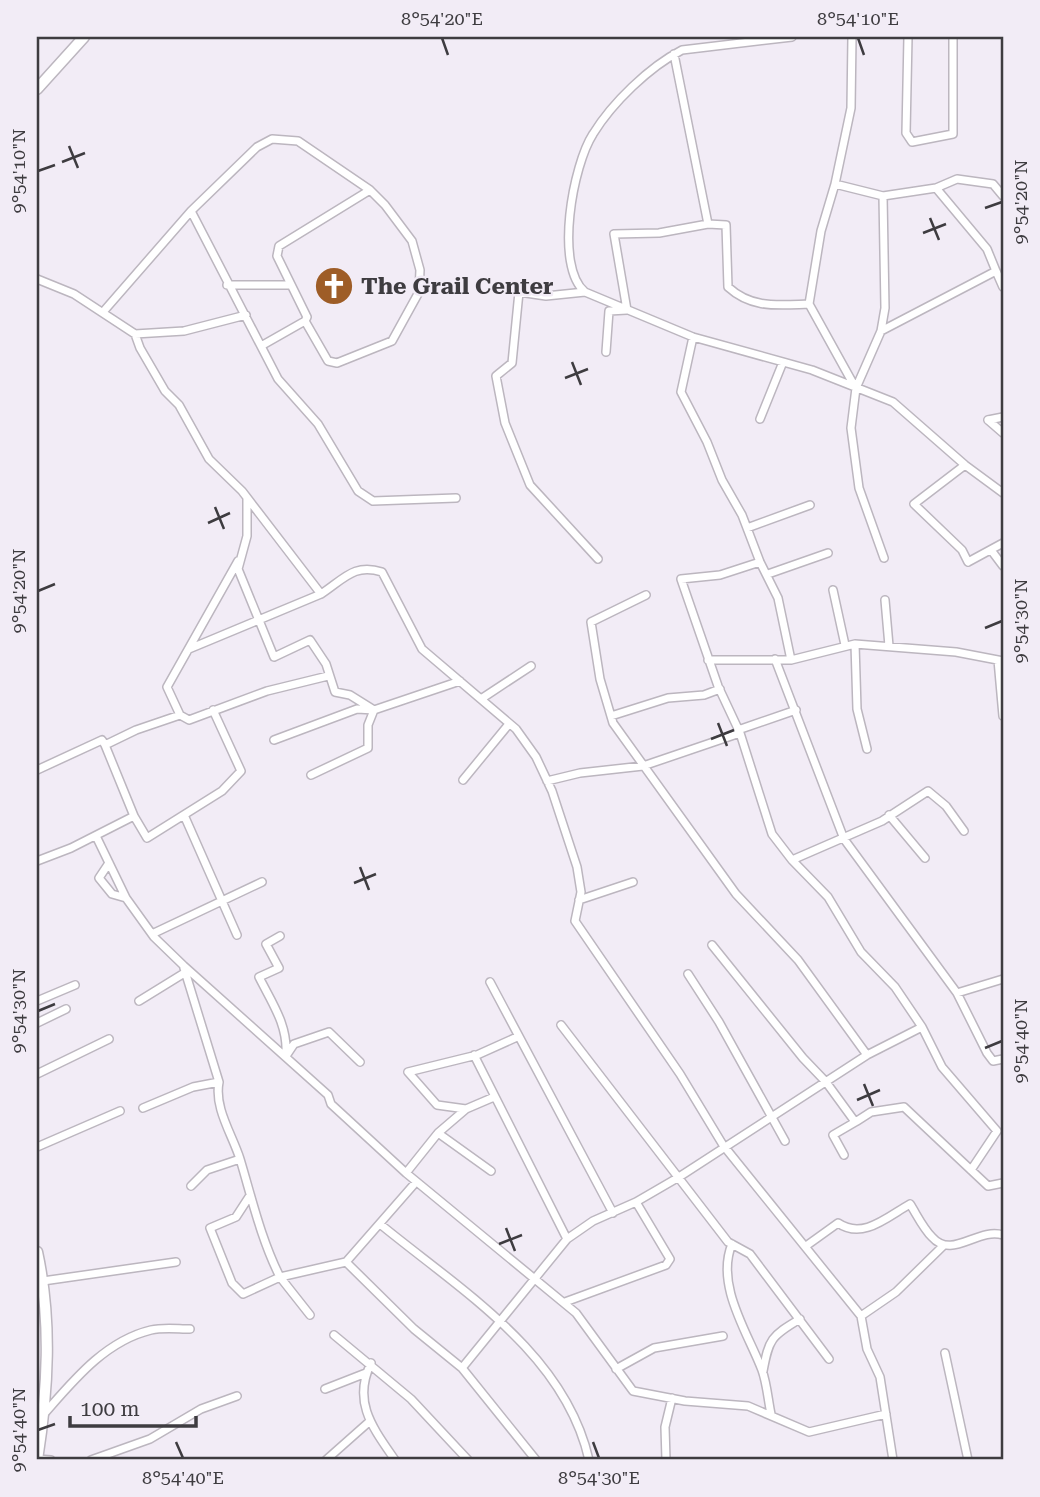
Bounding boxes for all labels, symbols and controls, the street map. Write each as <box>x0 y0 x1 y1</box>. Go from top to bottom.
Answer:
text: 8°54'20"E <box>401 8 483 29</box>
text: 8°54'10"E <box>817 8 899 29</box>
text: 9°54'10"N <box>8 129 29 213</box>
text: 9°54'20"N <box>1010 160 1031 244</box>
church icon: The Grail Center <box>313 265 355 307</box>
place label: The Grail Center <box>361 273 553 300</box>
text: 9°54'20"N <box>8 549 29 633</box>
text: 9°54'30"N <box>1010 579 1031 663</box>
text: 9°54'30"N <box>8 969 29 1053</box>
text: 9°54'40"N <box>1010 999 1031 1083</box>
scale bar <box>70 1385 196 1429</box>
text: 9°54'40"N <box>8 1388 29 1472</box>
text: 100 m <box>80 1397 140 1421</box>
text: 8°54'40"E <box>142 1467 224 1488</box>
text: 8°54'30"E <box>558 1467 640 1488</box>

